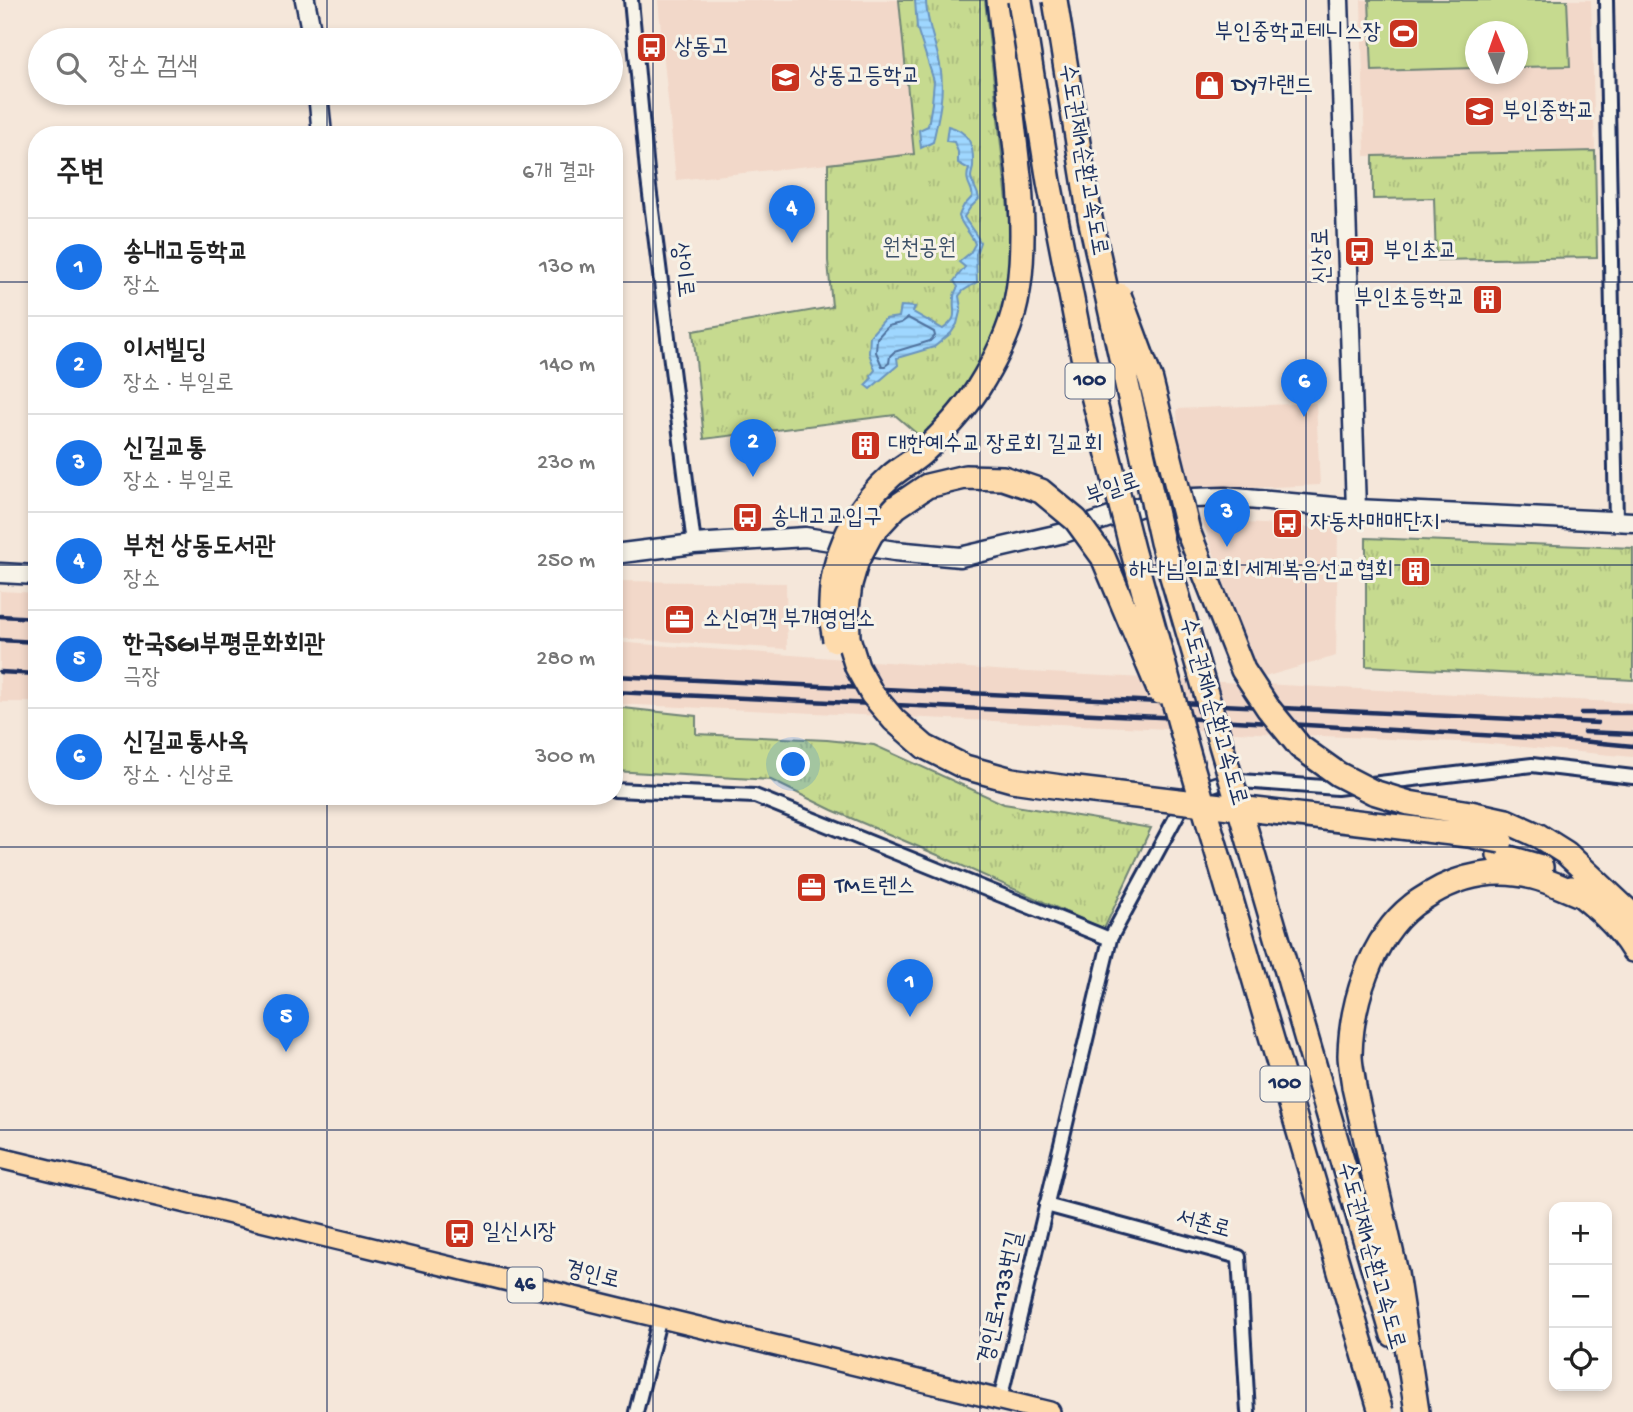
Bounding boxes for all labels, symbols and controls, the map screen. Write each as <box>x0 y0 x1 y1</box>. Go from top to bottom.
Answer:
sports icon: 부인중학교테니스장 <box>1387 16 1421 50</box>
place label: 부인중학교테니스장 <box>1214 20 1381 47</box>
north arrow <box>1465 21 1528 84</box>
search box <box>28 28 623 105</box>
bus stop icon: 상동고 <box>634 31 668 65</box>
place label: 상동고 <box>674 35 730 62</box>
icon: search <box>52 48 90 86</box>
text: 장소 검색 <box>108 53 198 84</box>
school or university icon: 상동고등학교 <box>769 60 803 94</box>
street label: 수도권제1순환고속도로 <box>1052 62 1112 258</box>
place label: 상동고등학교 <box>809 64 920 91</box>
shop icon: DY카랜드 <box>1192 69 1226 103</box>
place label: DY카랜드 <box>1230 73 1313 100</box>
school or university icon: 부인중학교 <box>1462 95 1496 129</box>
place label: 부인중학교 <box>1502 99 1595 126</box>
text: 주변 <box>56 157 104 192</box>
text: 6개 결과 <box>522 160 595 187</box>
pin: 4 <box>769 185 815 243</box>
street label: 신상로 <box>1309 228 1337 284</box>
bus stop icon: 부인초교 <box>1343 235 1377 269</box>
park label: 원천공원 <box>882 236 956 263</box>
text: 송내고등학교 <box>123 239 249 270</box>
place label: 부인초교 <box>1383 239 1457 266</box>
street label: 상이로 <box>664 241 698 299</box>
text: 1 <box>74 254 84 281</box>
text: 130 m <box>539 254 595 281</box>
text: 장소 <box>123 273 160 300</box>
building icon: 부인초등학교 <box>1471 282 1505 316</box>
place label: 부인초등학교 <box>1354 286 1465 313</box>
text: 이서빌딩 <box>123 337 207 368</box>
text: 2 <box>73 352 85 379</box>
text: 140 m <box>540 352 595 379</box>
pin: 6 <box>1281 359 1327 417</box>
road number: 100 <box>1066 364 1114 398</box>
text: 장소 · 부일로 <box>123 371 234 398</box>
pin: 2 <box>730 419 776 477</box>
building icon: 대한예수교 장로회 길교회 <box>848 428 882 462</box>
place label: 대한예수교 장로회 길교회 <box>888 432 1102 459</box>
text: 신길교통 <box>123 435 207 466</box>
text: 3 <box>73 450 85 477</box>
text: 230 m <box>537 450 595 477</box>
street label: 부일로 <box>1082 468 1144 512</box>
text: 장소 · 부일로 <box>123 469 234 496</box>
pin: 3 <box>1204 489 1250 547</box>
bus stop icon: 송내고교입구 <box>731 501 765 535</box>
place label: 송내고교입구 <box>771 505 882 532</box>
bus stop icon: 자동차매매단지 <box>1270 506 1304 540</box>
place label: 자동차매매단지 <box>1310 510 1440 537</box>
text: 부천 상동도서관 <box>123 533 276 564</box>
text: 4 <box>74 548 84 575</box>
text: 250 m <box>537 548 595 575</box>
building icon: 하나님의교회 세계복음선교협회 <box>1399 554 1433 588</box>
place label: 하나님의교회 세계복음선교협회 <box>1128 558 1393 585</box>
text: 장소 <box>123 567 160 594</box>
office icon: 소신여객 부개영업소 <box>663 603 697 637</box>
place label: 소신여객 부개영업소 <box>703 607 875 634</box>
street label: 수도권제1순환고속도로 <box>1172 615 1252 809</box>
text: 한국SGI부평문화회관 <box>123 631 325 662</box>
text: 5 <box>73 646 85 673</box>
text: 280 m <box>536 646 595 673</box>
text: 극장 <box>123 665 160 692</box>
text: 신길교통사옥 <box>123 729 249 760</box>
text: 6 <box>73 744 85 771</box>
text: 300 m <box>535 744 595 771</box>
your location <box>776 747 810 781</box>
text: 장소 · 신상로 <box>123 763 234 790</box>
office icon: TM트렌스 <box>795 870 829 904</box>
place label: TM트렌스 <box>833 874 915 901</box>
pin: 1 <box>887 959 933 1017</box>
pin: 5 <box>263 994 309 1052</box>
road number: 100 <box>1260 1066 1310 1102</box>
street label: 수도권제1순환고속도로 <box>1330 1159 1410 1353</box>
map controls <box>1549 1202 1612 1391</box>
button: + <box>1549 1202 1612 1265</box>
street label: 서촌로 <box>1173 1205 1233 1245</box>
bus stop icon: 일신시장 <box>442 1216 476 1250</box>
place label: 일신시장 <box>482 1220 556 1247</box>
street label: 경인로1133번길 <box>974 1229 1030 1367</box>
street label: 경인로 <box>562 1256 622 1296</box>
button: − <box>1549 1265 1612 1328</box>
road number: 46 <box>508 1268 542 1302</box>
button: locate <box>1549 1328 1612 1391</box>

